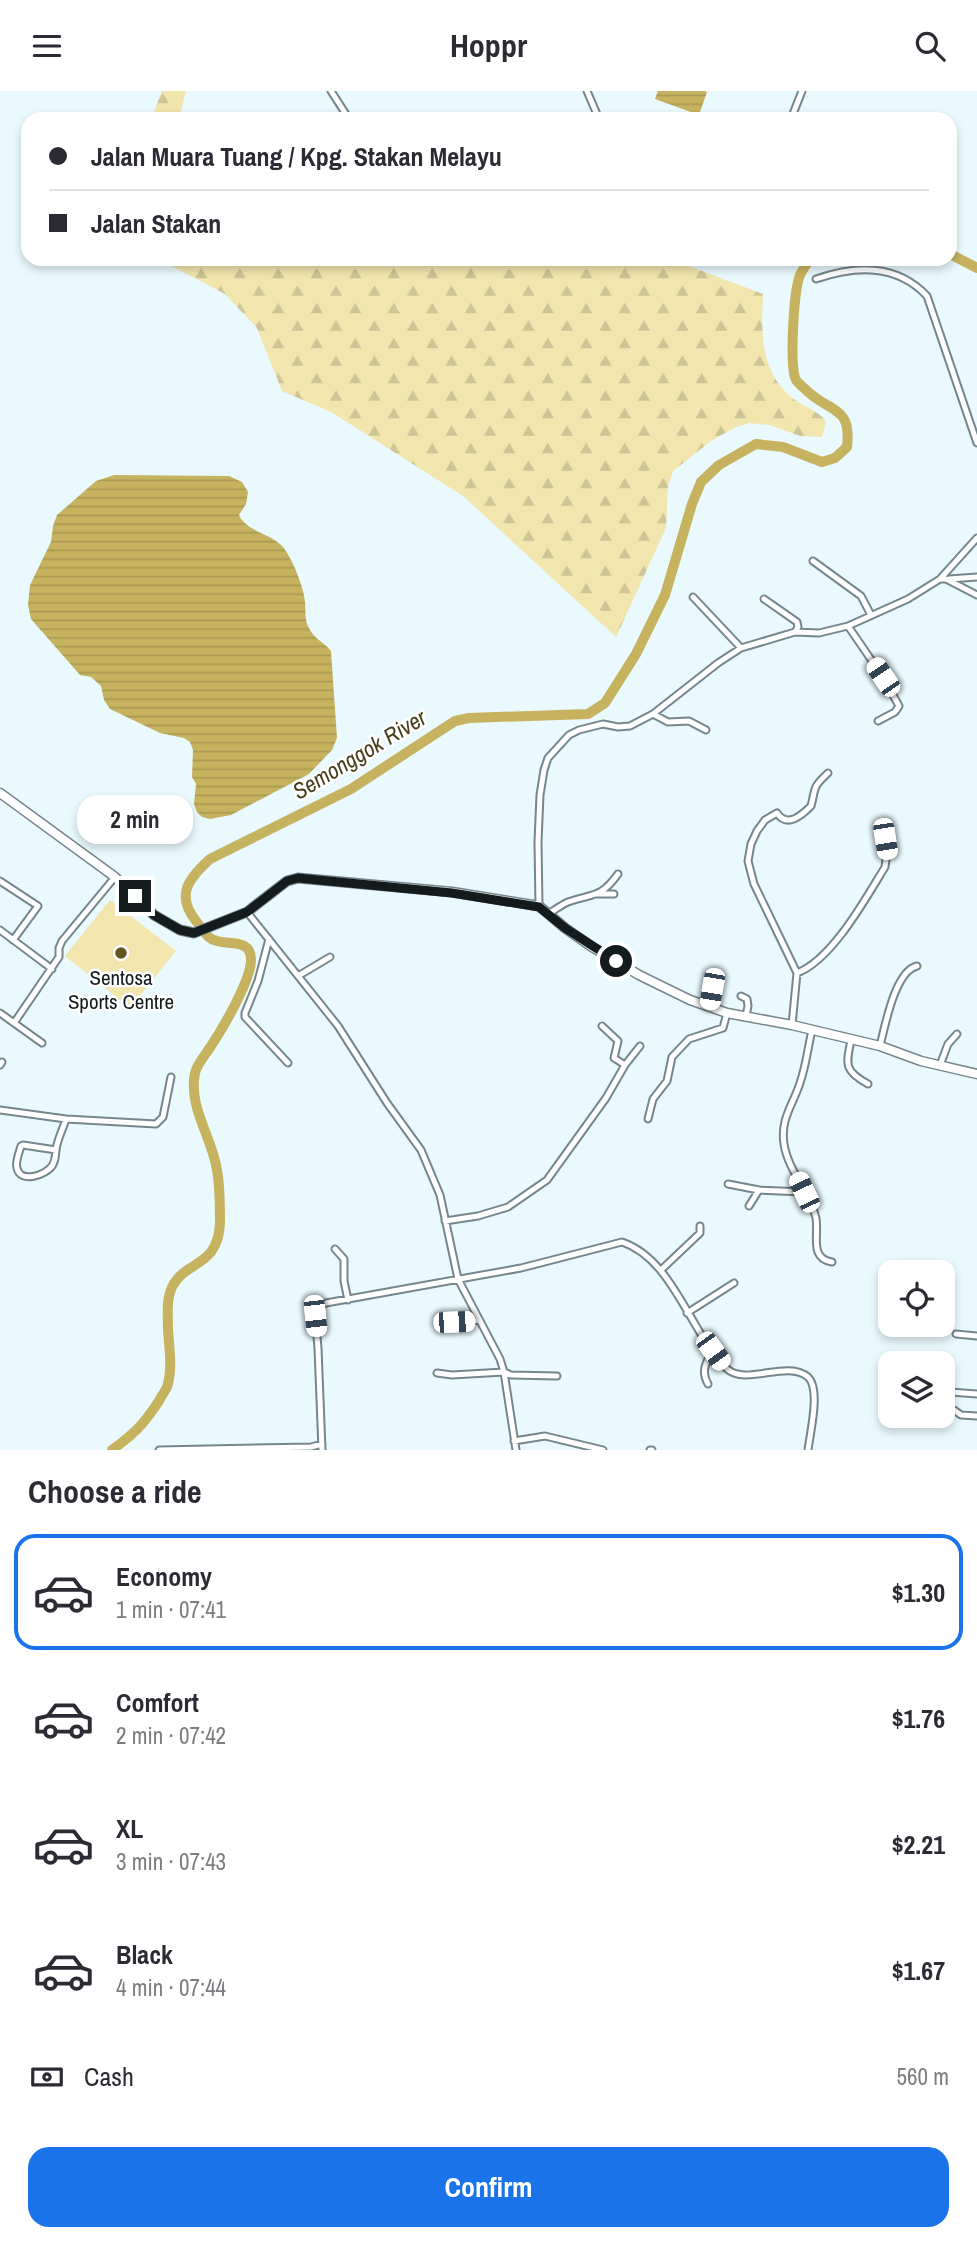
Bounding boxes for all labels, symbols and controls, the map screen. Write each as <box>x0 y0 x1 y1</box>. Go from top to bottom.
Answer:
text: Hoppr <box>450 24 527 67</box>
icon: menu <box>28 27 66 65</box>
icon: search <box>911 27 949 65</box>
text: Jalan Muara Tuang / Kpg. Stakan Melayu <box>91 139 502 174</box>
text: Jalan Stakan <box>91 206 221 241</box>
car <box>863 654 904 700</box>
water label: Semonggok River <box>286 701 432 806</box>
callout: 2 min <box>77 795 193 843</box>
text: 2 min <box>110 804 160 835</box>
car <box>872 817 899 861</box>
route end <box>119 880 151 912</box>
marker: Sentosa Sports Centre <box>113 945 129 961</box>
route start <box>600 945 632 977</box>
place label: Sentosa Sports Centre <box>68 963 174 1016</box>
car <box>699 966 726 1012</box>
car <box>786 1169 823 1215</box>
map controls <box>878 1260 955 1428</box>
button: locate <box>878 1260 955 1337</box>
car <box>303 1294 328 1338</box>
car <box>433 1311 476 1333</box>
car <box>693 1328 734 1374</box>
button: layers <box>878 1351 955 1428</box>
text: Choose a ride <box>28 1470 202 1513</box>
text: Economy <box>116 1559 212 1594</box>
icon: car <box>32 1561 95 1624</box>
text: $1.30 <box>892 1575 945 1610</box>
text: 1 min · 07:41 <box>116 1594 226 1625</box>
text: Comfort <box>116 1685 199 1720</box>
icon: car <box>32 1687 95 1750</box>
text: $1.76 <box>892 1701 945 1736</box>
text: 2 min · 07:42 <box>116 1720 226 1751</box>
text: XL <box>116 1811 143 1846</box>
icon: car <box>32 1813 95 1876</box>
text: $2.21 <box>892 1827 945 1862</box>
text: 3 min · 07:43 <box>116 1846 226 1877</box>
text: Black <box>116 1937 173 1972</box>
icon: car <box>32 1939 95 2002</box>
text: $1.67 <box>892 1953 945 1988</box>
text: 4 min · 07:44 <box>116 1972 226 2003</box>
icon: cash <box>28 2058 66 2096</box>
text: Cash <box>84 2059 134 2094</box>
text: 560 m <box>897 2061 949 2092</box>
button: Confirm <box>28 2147 949 2227</box>

